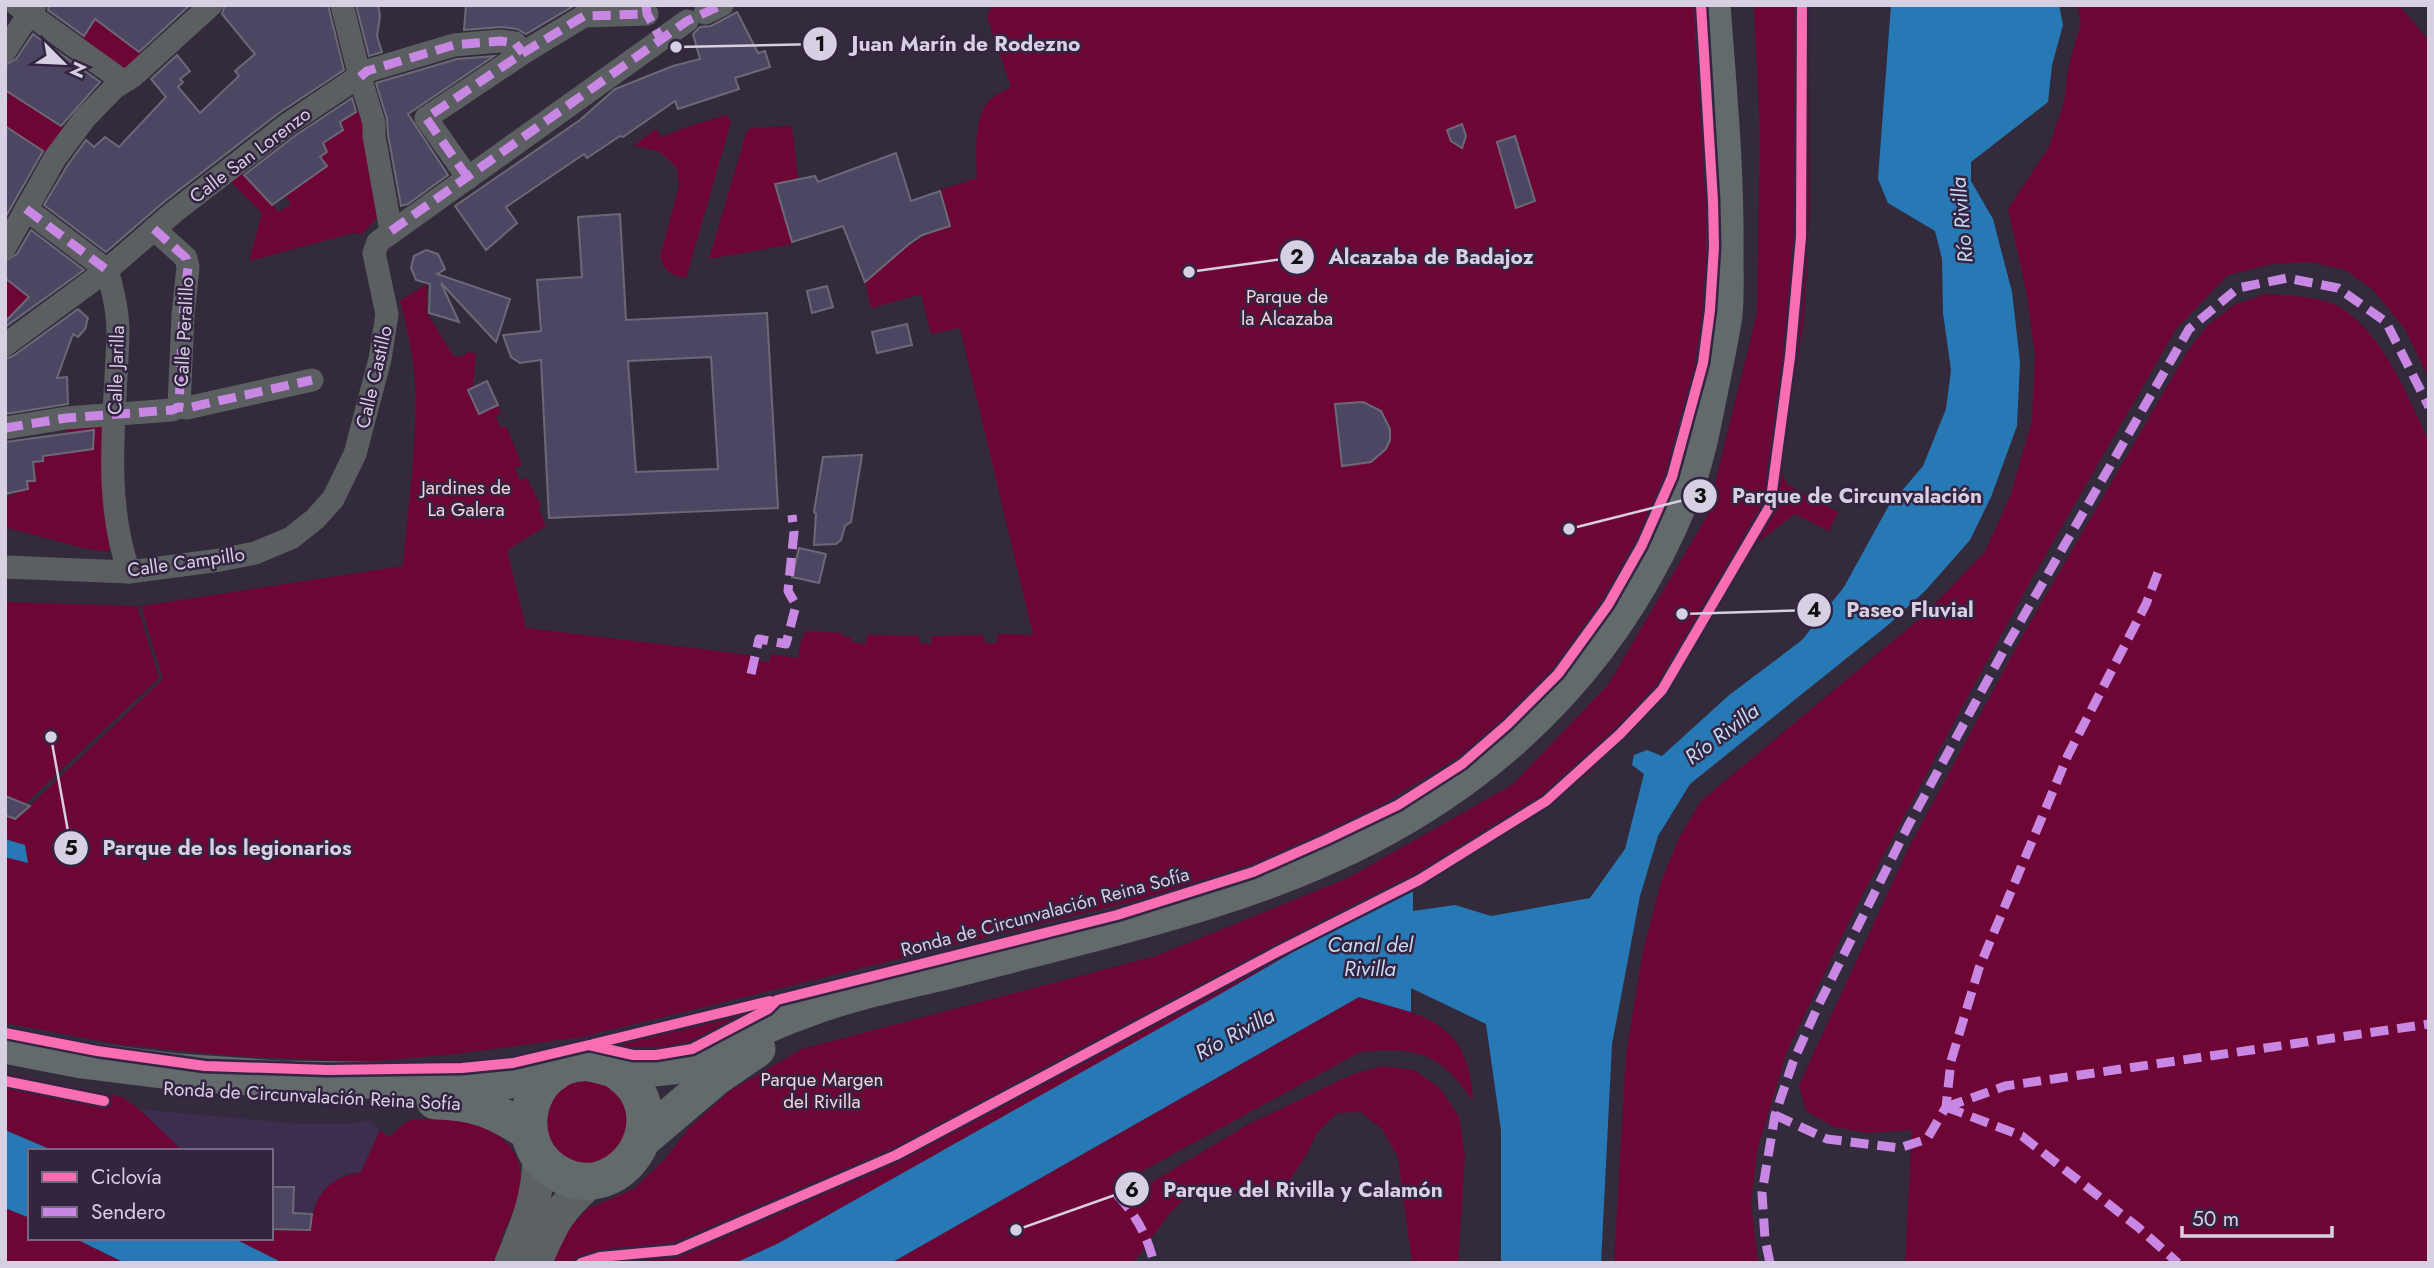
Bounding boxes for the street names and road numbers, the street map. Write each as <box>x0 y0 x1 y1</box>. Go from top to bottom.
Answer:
street label: Calle San Lorenzo <box>184 100 316 210</box>
street label: Calle Peralillo <box>168 276 200 388</box>
street label: Calle Castillo <box>349 323 399 431</box>
street label: Calle Jarilla <box>101 325 131 415</box>
street label: Calle Campillo <box>126 540 246 584</box>
street label: Ronda de Circunvalación Reina Sofía <box>898 860 1192 964</box>
street label: Ronda de Circunvalación Reina Sofía <box>163 1075 461 1117</box>

